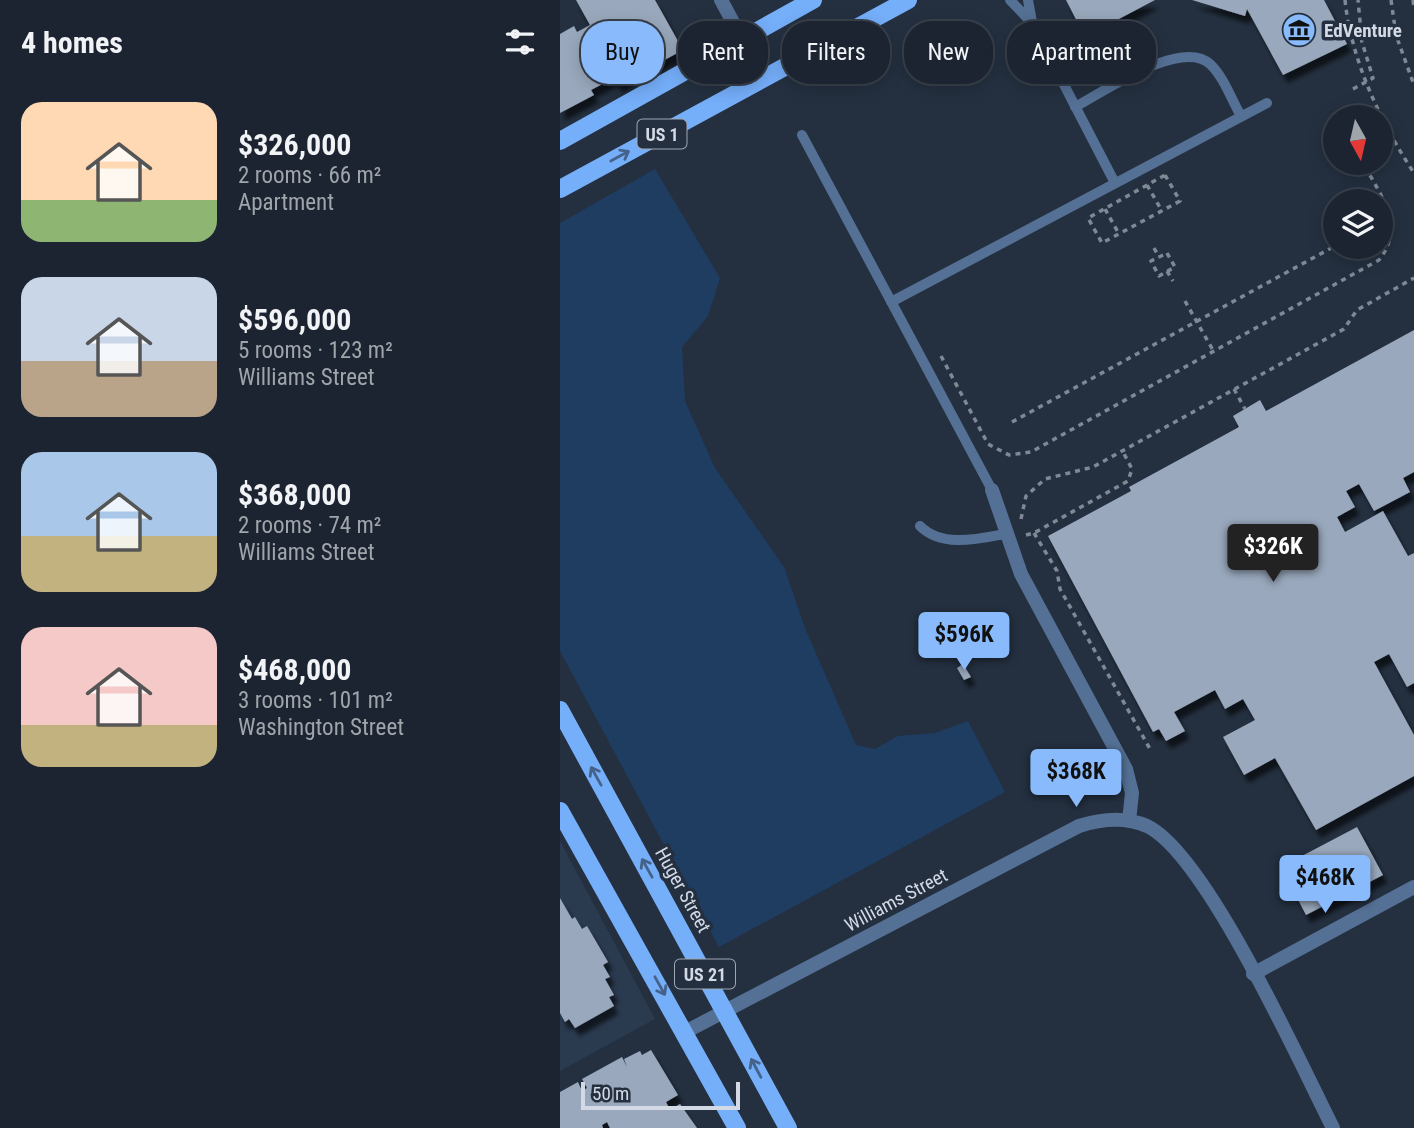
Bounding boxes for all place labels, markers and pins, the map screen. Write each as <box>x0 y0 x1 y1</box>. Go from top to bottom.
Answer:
museum icon: EdVenture <box>1280 11 1318 49</box>
place label: EdVenture <box>1324 19 1402 42</box>
pin: $326K <box>1224 524 1322 584</box>
pin: $596K <box>915 612 1013 672</box>
pin: $368K <box>1027 750 1125 809</box>
pin: $468K <box>1276 856 1374 915</box>

